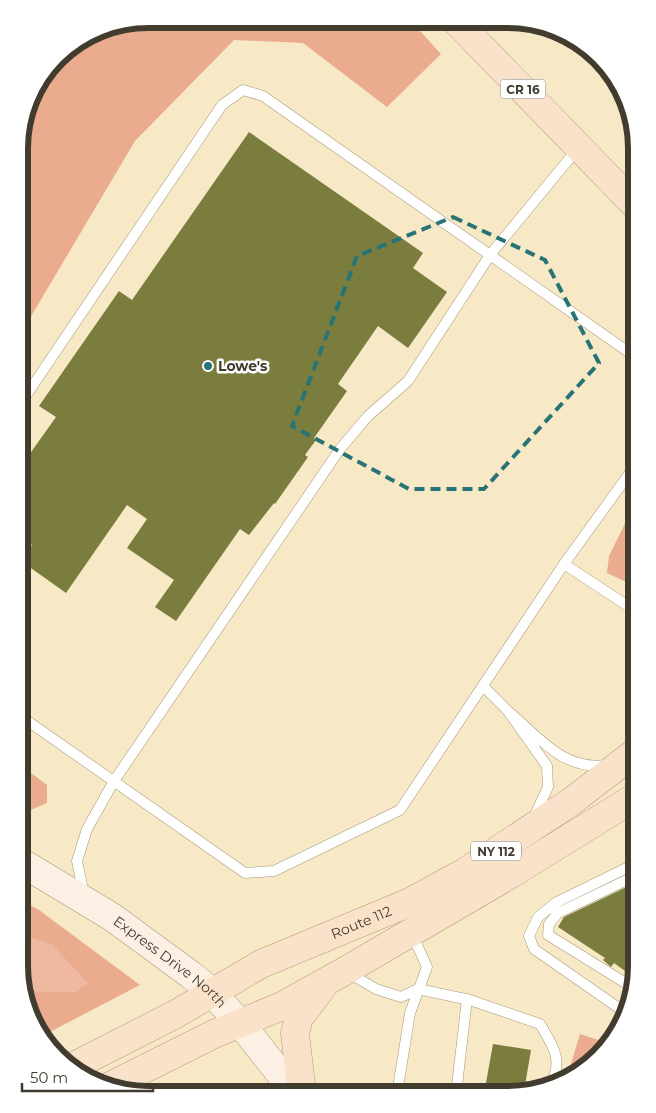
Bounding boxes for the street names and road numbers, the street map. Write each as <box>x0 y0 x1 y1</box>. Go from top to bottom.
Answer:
road number: CR 16 <box>500 80 546 98</box>
road number: NY 112 <box>471 841 521 860</box>
street label: Route 112 <box>328 902 394 943</box>
street label: Express Drive North <box>110 912 231 1011</box>

